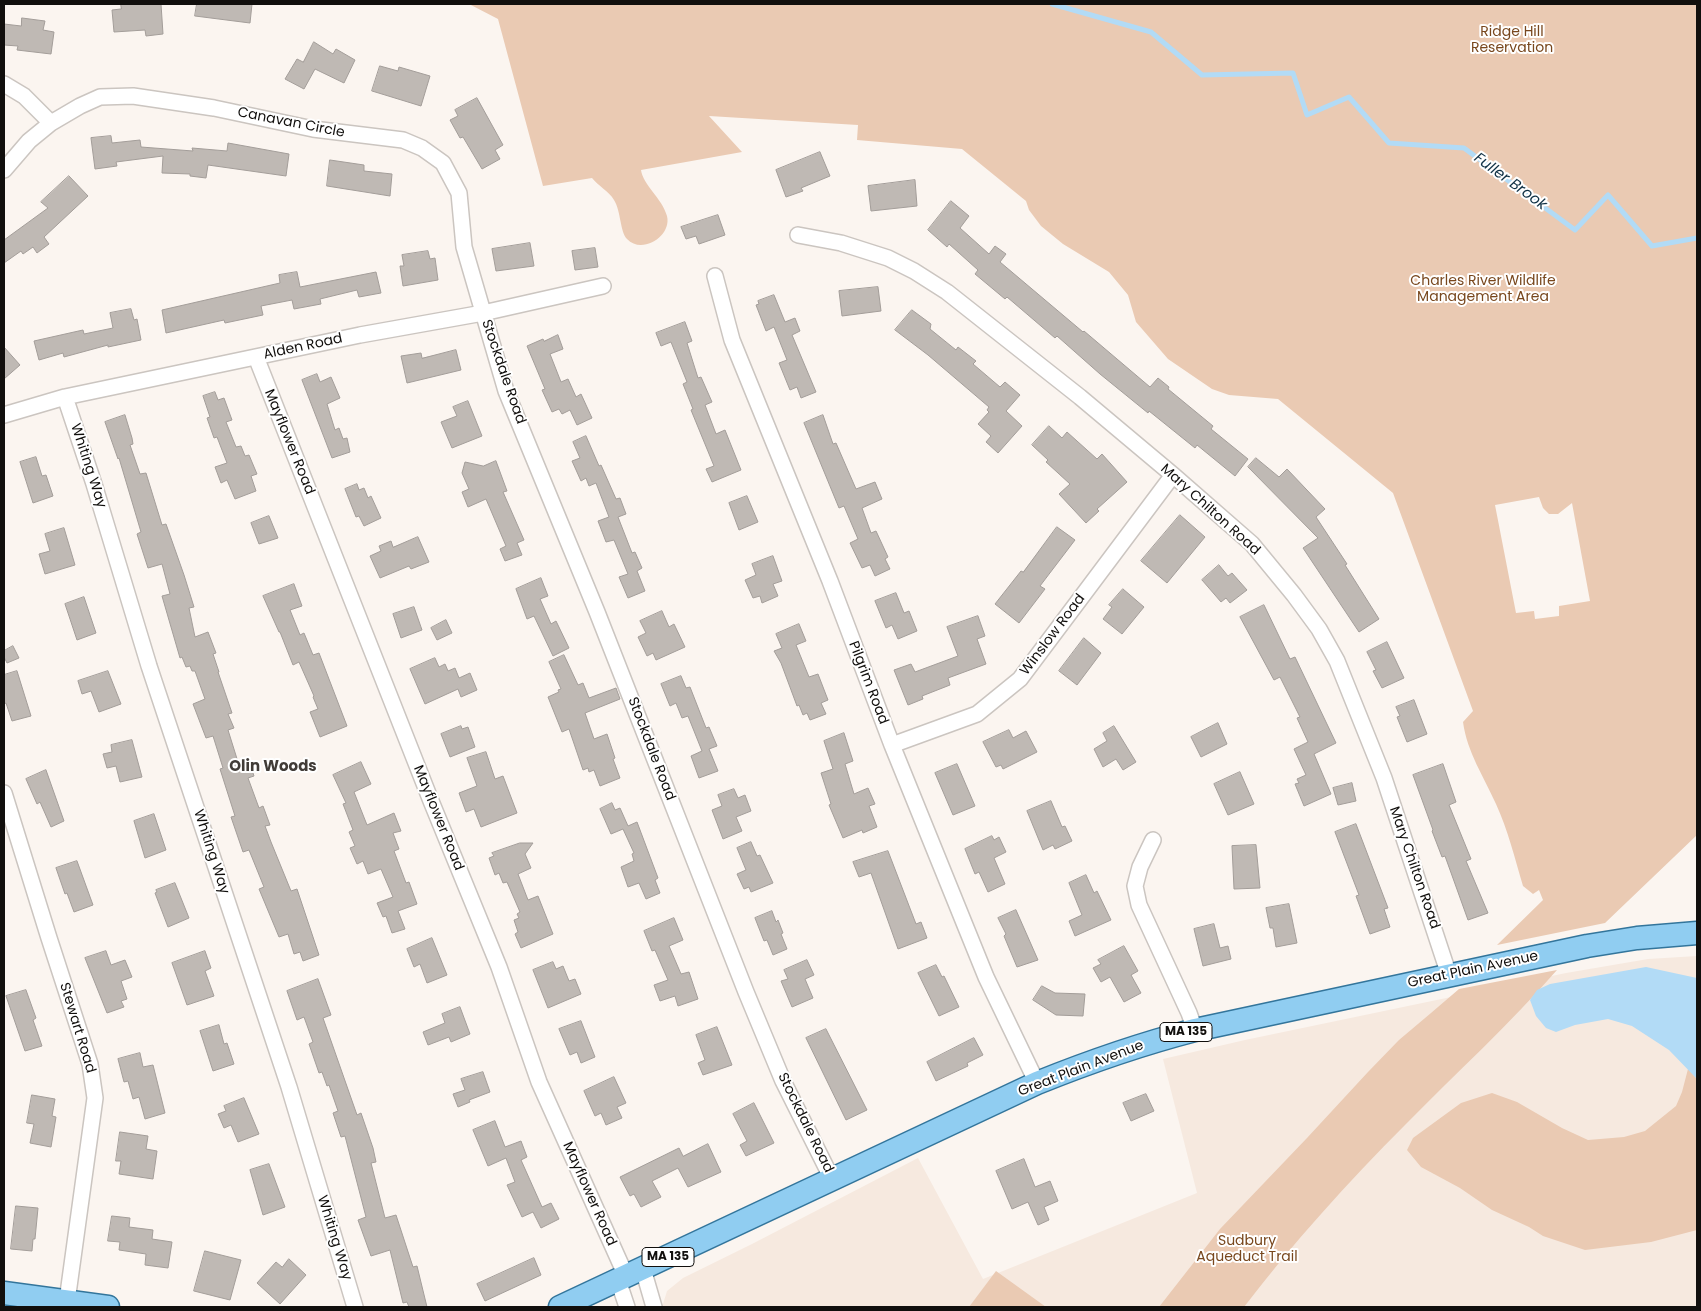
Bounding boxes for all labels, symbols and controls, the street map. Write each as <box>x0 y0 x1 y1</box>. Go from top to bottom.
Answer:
park label: Ridge Hill Reservation <box>1471 24 1553 56</box>
street label: Canavan Circle <box>236 104 346 142</box>
water label: Fuller Brook <box>1470 150 1550 214</box>
park label: Charles River Wildlife Management Area <box>1410 273 1556 306</box>
street label: Stockdale Road <box>477 318 529 426</box>
street label: Alden Road <box>262 330 344 364</box>
street label: Mayflower Road <box>260 387 318 497</box>
street label: Whiting Way <box>66 422 110 510</box>
street label: Mary Chilton Road <box>1157 461 1263 559</box>
street label: Winslow Road <box>1017 591 1089 679</box>
street label: Pilgrim Road <box>844 639 892 727</box>
street label: Stockdale Road <box>624 695 678 803</box>
district label: Olin Woods <box>229 758 317 776</box>
street label: Mayflower Road <box>409 763 467 873</box>
street label: Mary Chilton Road <box>1385 805 1443 931</box>
street label: Whiting Way <box>189 808 233 896</box>
street label: Great Plain Avenue <box>1406 948 1540 992</box>
street label: Stewart Road <box>55 981 99 1075</box>
road number: MA 135 <box>1160 1022 1212 1042</box>
street label: Great Plain Avenue <box>1016 1037 1146 1101</box>
street label: Stockdale Road <box>774 1070 836 1176</box>
street label: Mayflower Road <box>559 1139 619 1249</box>
street label: Whiting Way <box>313 1194 355 1282</box>
park label: Sudbury Aqueduct Trail <box>1196 1233 1298 1266</box>
road number: MA 135 <box>642 1248 694 1266</box>

